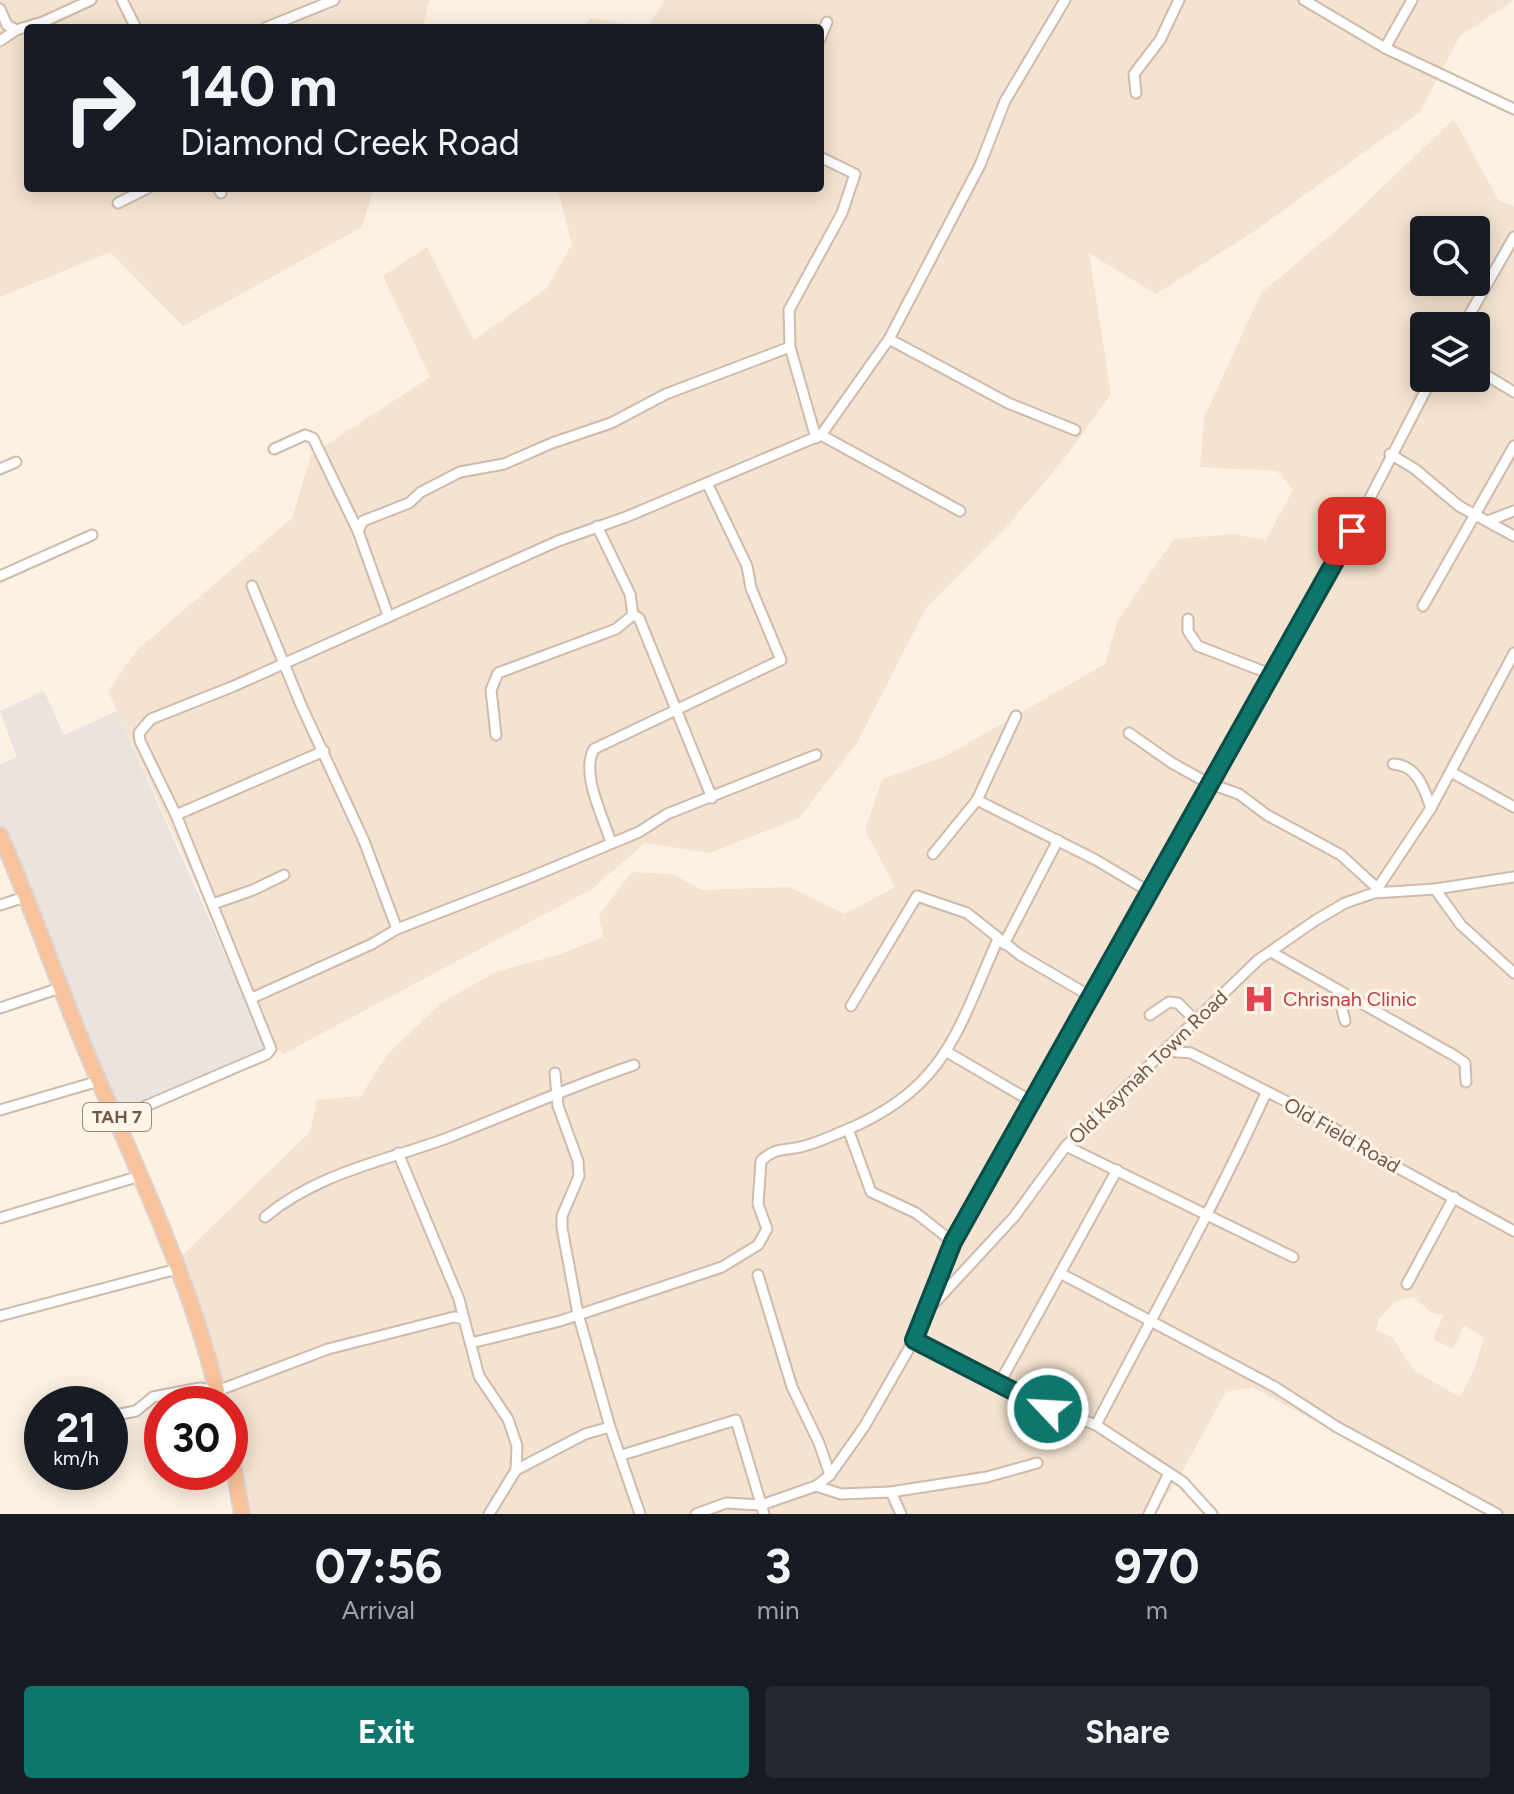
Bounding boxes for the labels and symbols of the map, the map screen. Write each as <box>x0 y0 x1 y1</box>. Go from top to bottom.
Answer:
pin <box>1318 497 1386 565</box>
hospital icon: Chrisnah Clinic <box>1242 982 1276 1016</box>
street label: Old Kaymah Town Road <box>1064 985 1232 1149</box>
place label: Chrisnah Clinic <box>1283 987 1417 1011</box>
street label: Old Field Road <box>1280 1092 1404 1178</box>
road number: TAH 7 <box>83 1103 151 1131</box>
position arrow <box>1006 1367 1090 1451</box>
speed limit sign: 30 <box>144 1386 248 1490</box>

